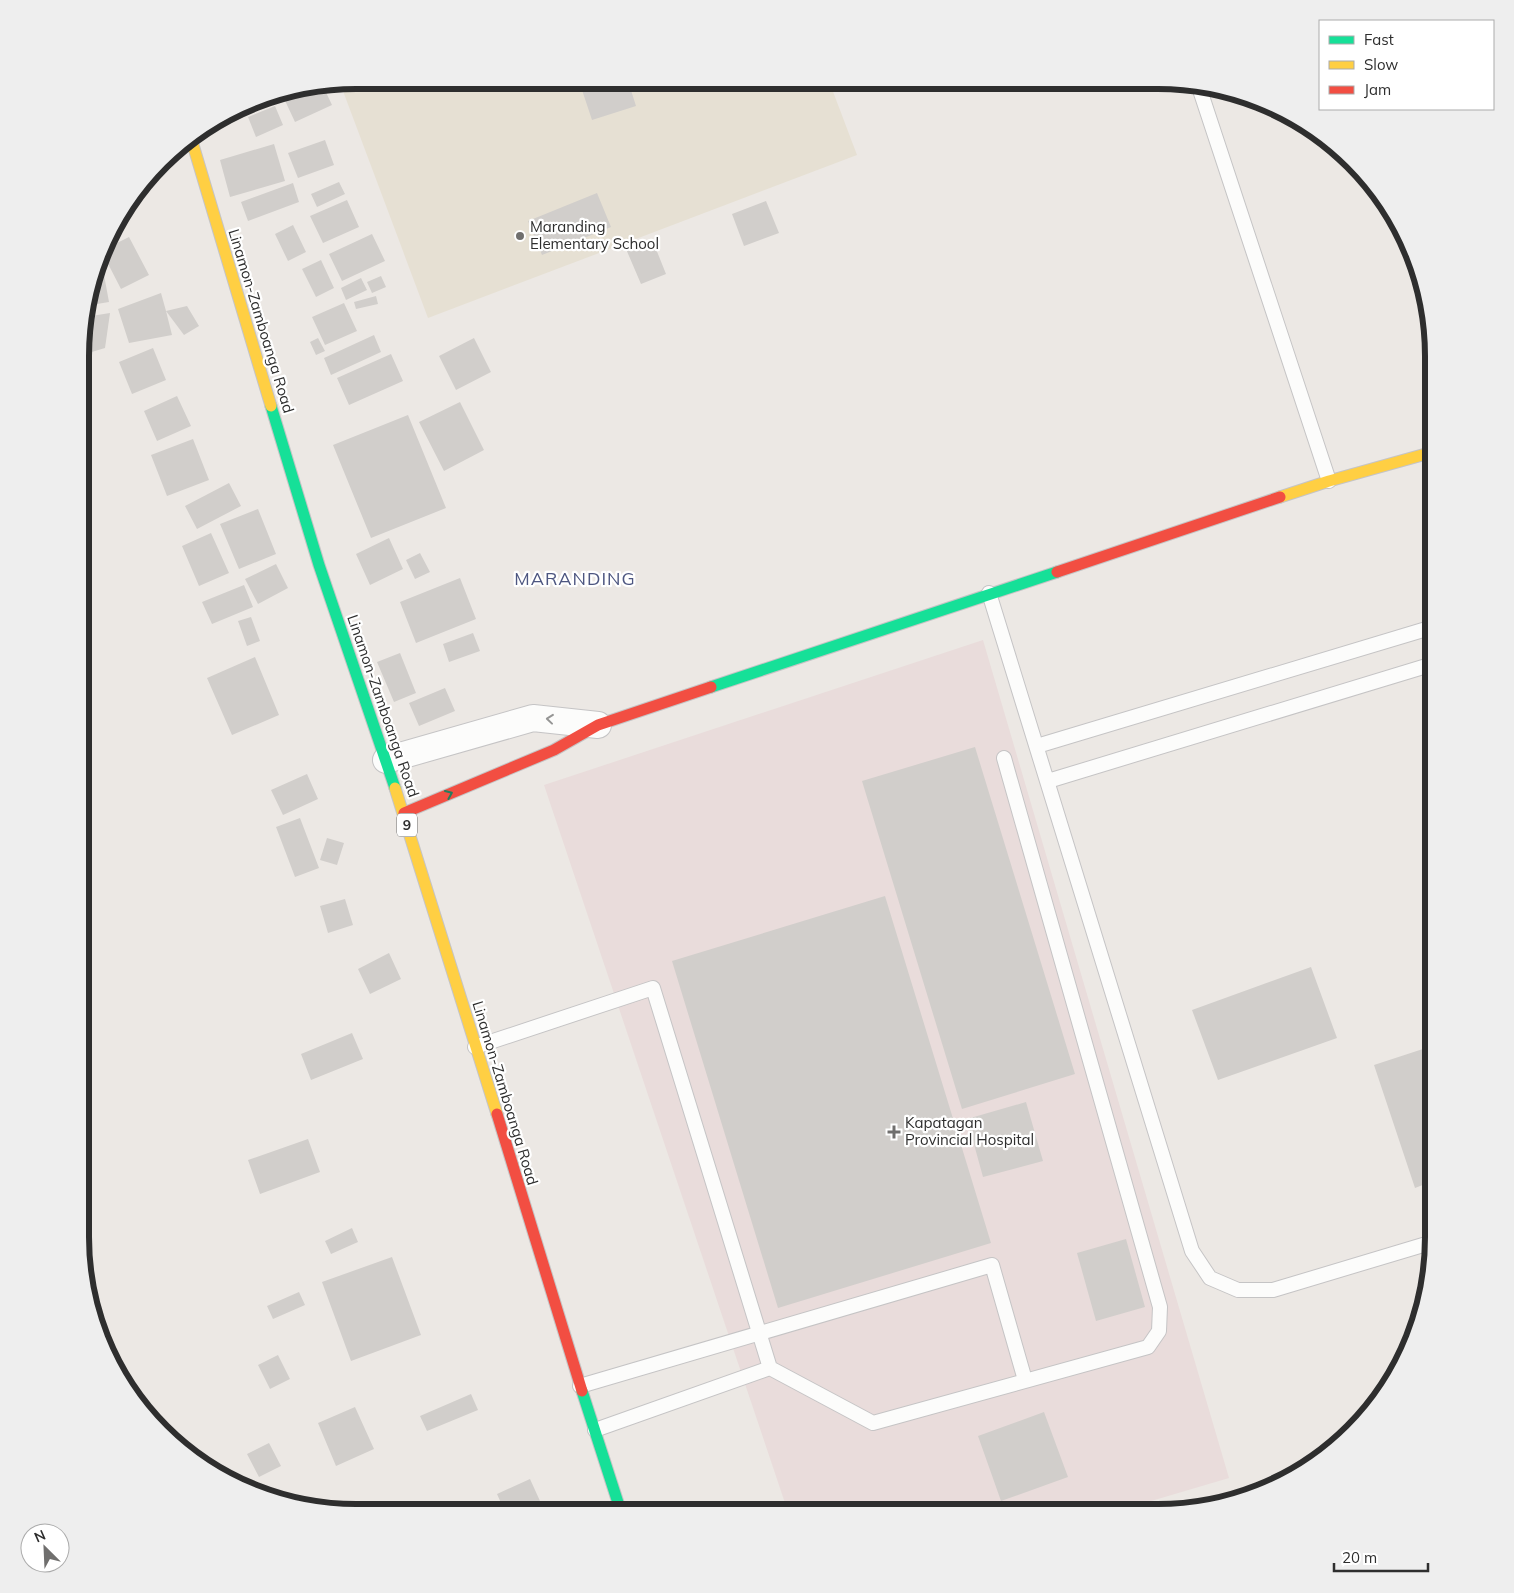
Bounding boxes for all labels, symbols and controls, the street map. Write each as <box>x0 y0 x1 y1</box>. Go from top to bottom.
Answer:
legend <box>1319 20 1494 110</box>
text: Fast <box>1364 30 1394 49</box>
text: Slow <box>1364 55 1398 74</box>
text: Jam <box>1364 80 1391 99</box>
place label: Maranding Elementary School <box>530 217 659 253</box>
street label: Linamon-Zamboanga Road <box>224 226 299 415</box>
marker: Maranding Elementary School <box>514 230 526 242</box>
district label: MARANDING <box>514 567 636 590</box>
street label: Linamon-Zamboanga Road <box>343 612 424 799</box>
one-way arrow <box>546 714 554 725</box>
one-way arrow <box>444 790 453 801</box>
road number: 9 <box>397 814 417 836</box>
street label: Linamon-Zamboanga Road <box>468 998 543 1187</box>
place label: Kapatagan Provincial Hospital <box>905 1113 1034 1149</box>
marker: Kapatagan Provincial Hospital <box>887 1125 901 1139</box>
north arrow <box>20 1523 70 1573</box>
text: N <box>31 1526 48 1546</box>
scale bar <box>1334 1540 1428 1572</box>
text: 20 m <box>1342 1548 1377 1567</box>

